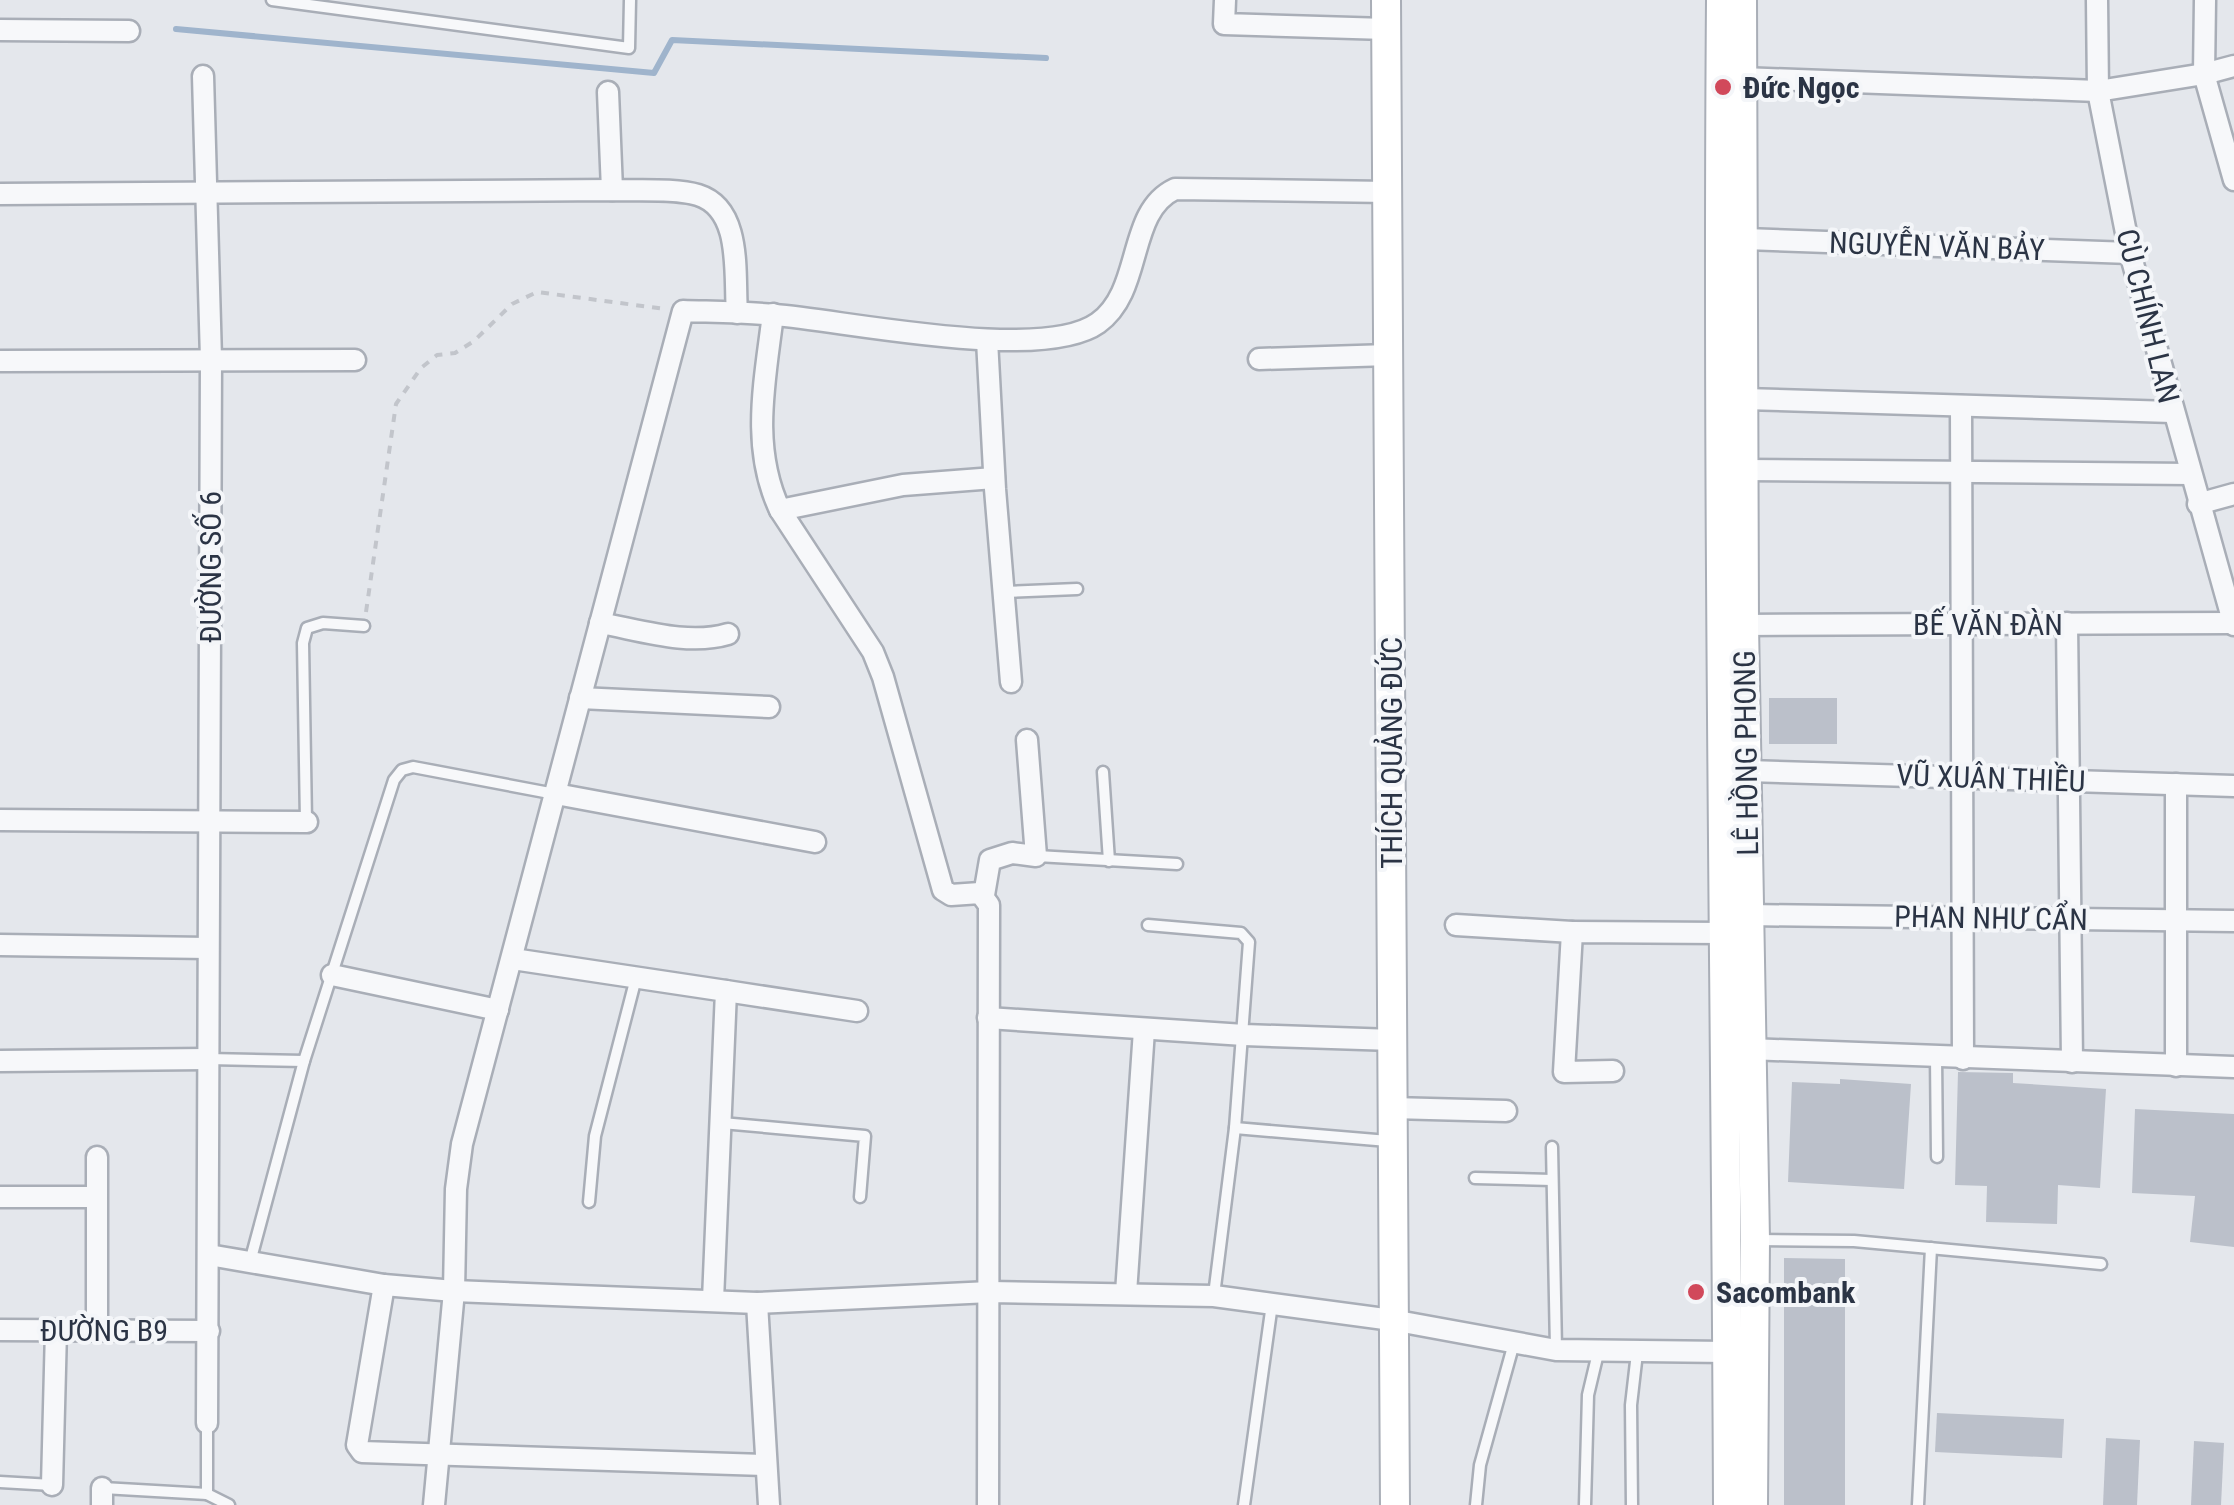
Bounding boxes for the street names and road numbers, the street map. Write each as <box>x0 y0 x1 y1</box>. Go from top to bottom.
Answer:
street label: NGUYỄN VĂN BẢY <box>1829 223 2046 267</box>
street label: CÙ CHÍNH LAN <box>2109 225 2187 407</box>
street label: ĐƯỜNG SỐ 6 <box>192 491 228 643</box>
street label: BẾ VĂN ĐÀN <box>1913 606 2063 642</box>
street label: THÍCH QUẢNG ĐỨC <box>1373 637 1409 869</box>
street label: LÊ HỒNG PHONG <box>1726 650 1765 856</box>
street label: VŨ XUÂN THIỀU <box>1896 756 2086 799</box>
street label: PHAN NHƯ CẨN <box>1894 897 2088 937</box>
street label: ĐƯỜNG B9 <box>40 1313 168 1348</box>

